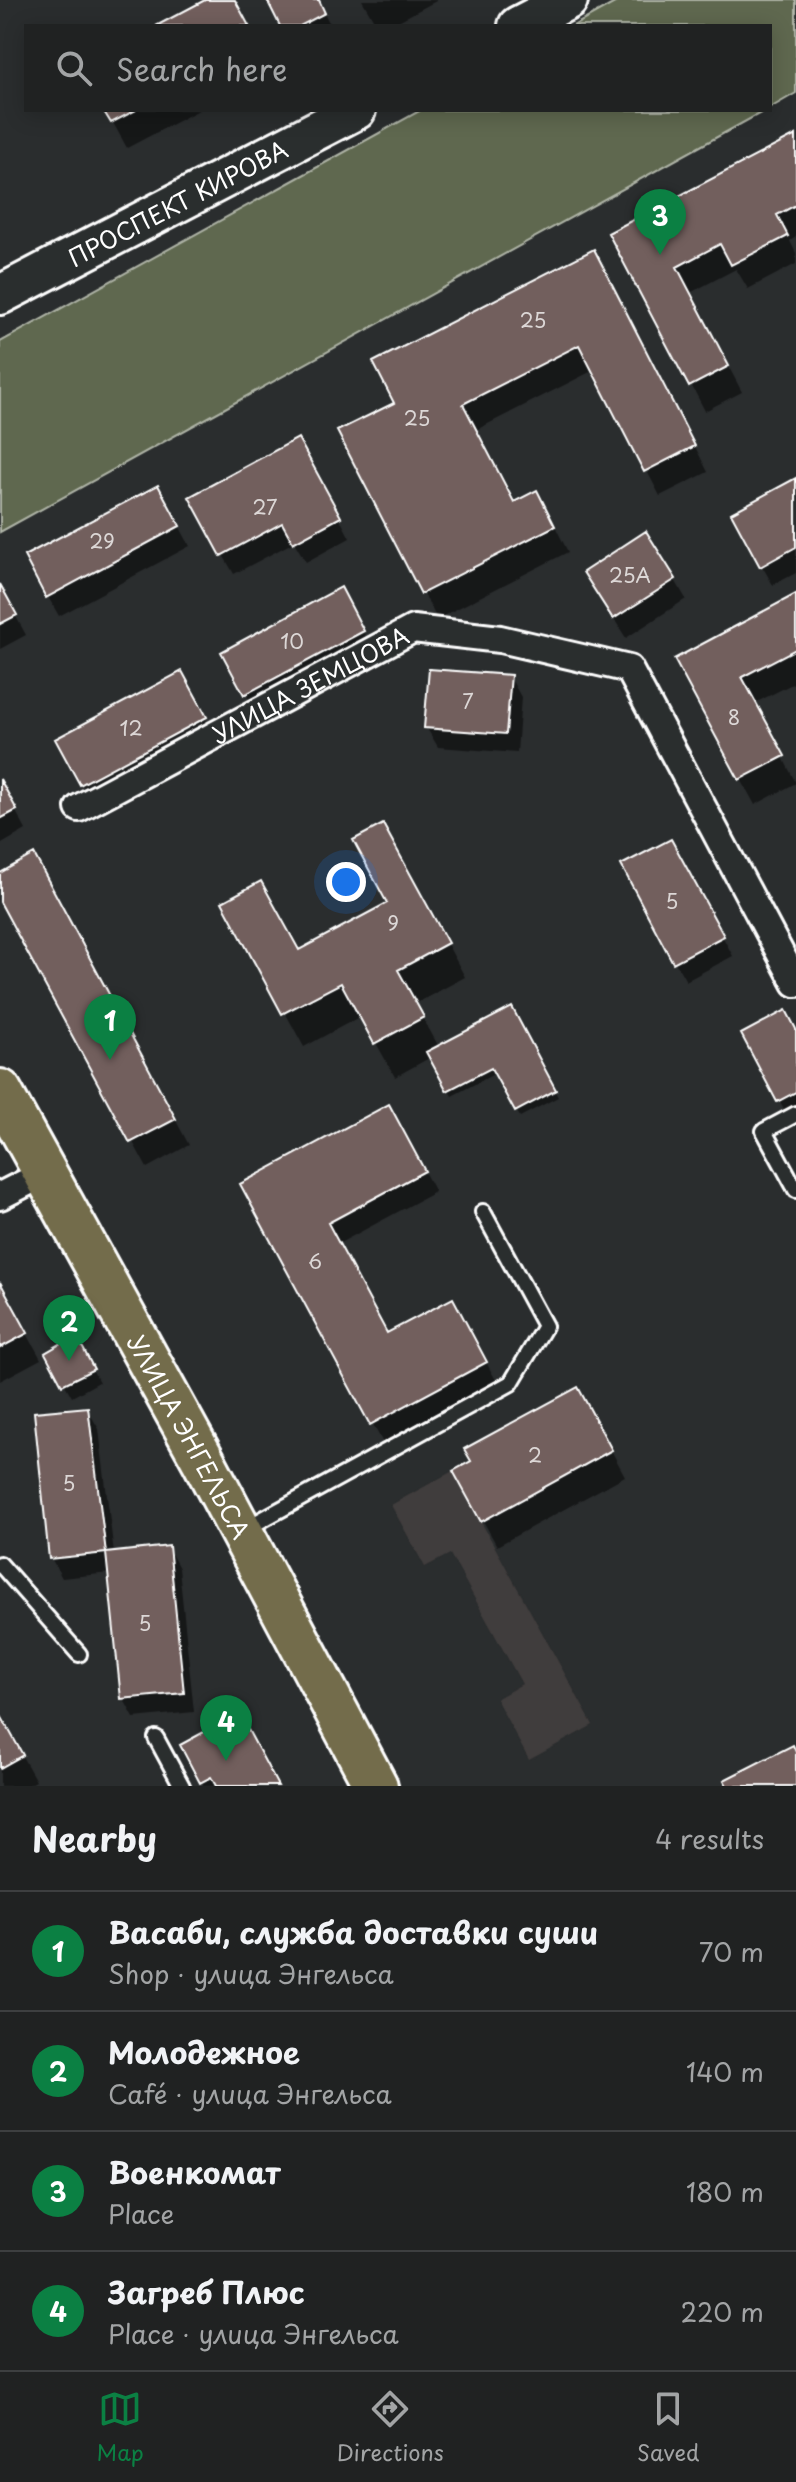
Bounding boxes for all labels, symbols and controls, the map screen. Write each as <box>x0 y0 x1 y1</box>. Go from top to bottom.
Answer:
search box <box>24 24 772 112</box>
icon: search <box>52 46 96 90</box>
text: Search here <box>116 46 288 91</box>
street label: ПРОСПЕКТ КИРОВА <box>61 131 294 275</box>
pin: 3 <box>634 189 686 255</box>
house number: 25 <box>520 305 546 335</box>
house number: 25 <box>404 403 430 433</box>
house number: 27 <box>253 492 277 522</box>
house number: 29 <box>89 526 115 556</box>
house number: 25А <box>609 560 651 590</box>
street label: УЛИЦА ЗЕМЦОВА <box>205 617 415 752</box>
house number: 10 <box>280 626 304 656</box>
house number: 7 <box>462 686 474 716</box>
house number: 8 <box>728 702 740 732</box>
house number: 12 <box>119 713 143 743</box>
your location <box>326 862 366 902</box>
house number: 5 <box>666 886 678 916</box>
house number: 9 <box>387 908 399 938</box>
pin: 1 <box>84 994 136 1060</box>
house number: 6 <box>308 1246 322 1276</box>
pin: 2 <box>43 1295 95 1361</box>
street label: УЛИЦА ЭНГЕЛЬСА <box>119 1328 260 1545</box>
house number: 2 <box>528 1440 542 1470</box>
house number: 5 <box>63 1468 75 1498</box>
house number: 5 <box>139 1608 151 1638</box>
pin: 4 <box>200 1695 252 1761</box>
text: Nearby <box>32 1812 157 1864</box>
text: 4 results <box>655 1819 764 1858</box>
text: Васаби, служба доставки суши <box>108 1909 598 1954</box>
text: 1 <box>52 1932 64 1971</box>
text: 70 m <box>699 1932 764 1971</box>
text: Shop · улица Энгельса <box>108 1954 394 1993</box>
text: Молодежное <box>108 2029 300 2074</box>
text: 2 <box>49 2052 67 2091</box>
text: 140 m <box>686 2052 764 2091</box>
text: Café · улица Энгельса <box>108 2074 392 2113</box>
text: Военкомат <box>108 2149 281 2194</box>
text: 3 <box>49 2172 67 2211</box>
text: 180 m <box>686 2172 764 2211</box>
text: Place <box>108 2194 174 2233</box>
text: Загреб Плюс <box>108 2269 305 2314</box>
text: 4 <box>49 2292 67 2331</box>
text: 220 m <box>680 2292 764 2331</box>
text: Place · улица Энгельса <box>108 2314 399 2353</box>
tab: Map <box>97 2387 144 2468</box>
tab: Directions <box>337 2387 444 2468</box>
tab: Saved <box>637 2387 699 2468</box>

